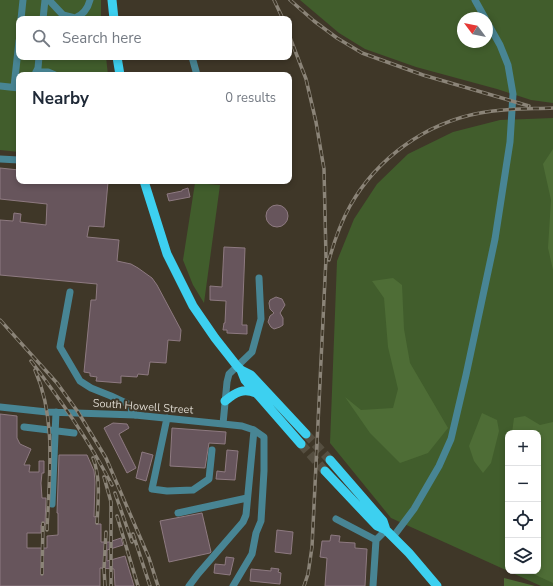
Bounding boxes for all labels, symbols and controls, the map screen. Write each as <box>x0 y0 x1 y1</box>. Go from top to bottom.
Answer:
north arrow <box>457 12 493 48</box>
search box <box>16 16 292 60</box>
icon: search <box>30 27 52 49</box>
text: Search here <box>62 28 142 48</box>
text: Nearby <box>32 87 89 110</box>
text: 0 results <box>225 89 276 107</box>
street label: South Howell Street <box>92 396 194 418</box>
map controls <box>505 430 541 574</box>
button: + <box>505 430 541 466</box>
button: − <box>505 466 541 502</box>
button: locate <box>505 502 541 538</box>
button: layers <box>505 538 541 574</box>

